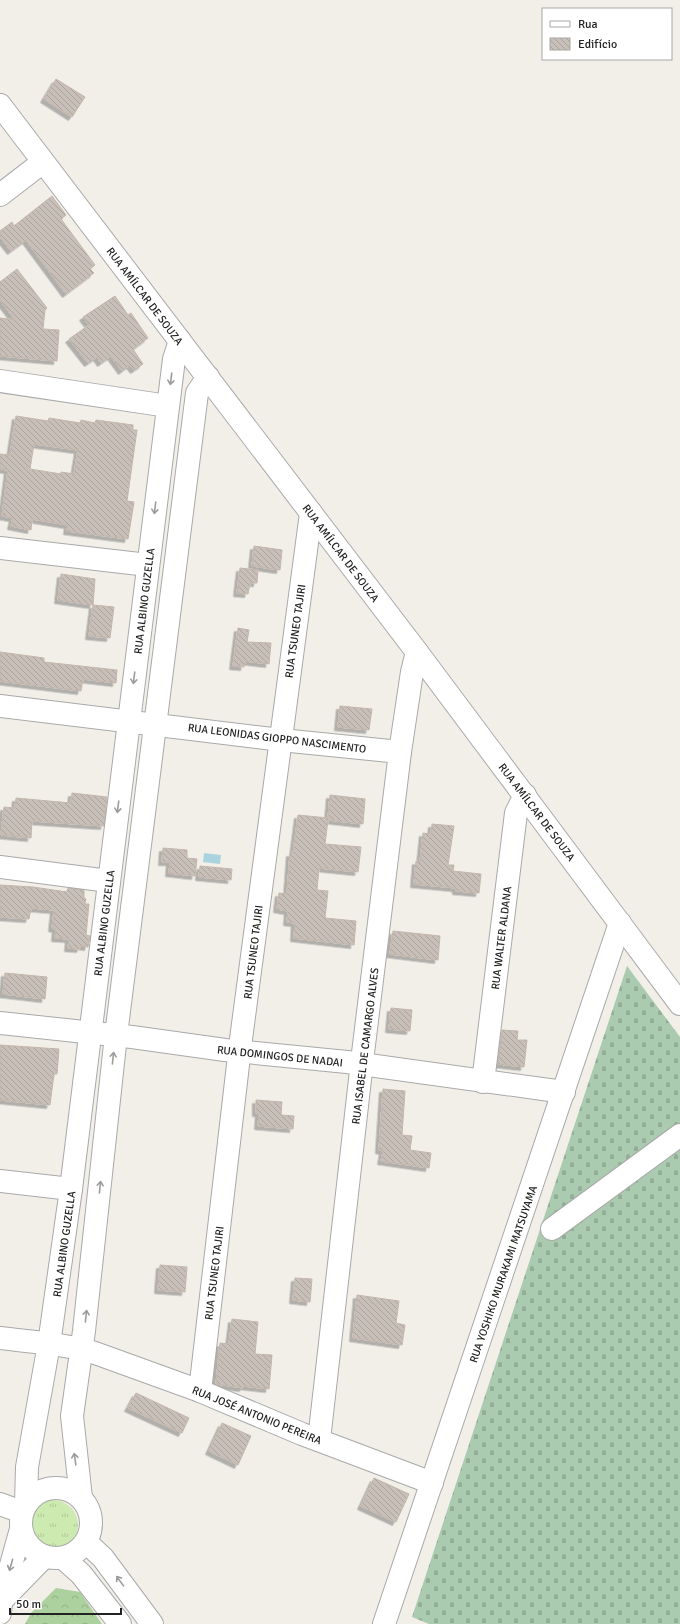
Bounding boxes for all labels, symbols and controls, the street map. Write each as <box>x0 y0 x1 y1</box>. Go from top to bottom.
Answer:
legend <box>542 8 672 60</box>
text: Rua <box>578 17 598 32</box>
text: Edifício <box>578 37 617 52</box>
street label: RUA AMÍLCAR DE SOUZA <box>104 244 186 348</box>
one-way arrow <box>167 372 175 385</box>
one-way arrow <box>151 501 159 514</box>
street label: RUA AMÍLCAR DE SOUZA <box>300 501 382 605</box>
street label: RUA ALBINO GUZELLA <box>132 547 157 655</box>
street label: RUA TSUNEO TAJIRI <box>282 583 309 679</box>
one-way arrow <box>130 671 138 684</box>
street label: RUA LEONIDAS GIOPPO NASCIMENTO <box>187 721 367 756</box>
street label: RUA AMÍLCAR DE SOUZA <box>496 760 578 864</box>
one-way arrow <box>114 801 122 814</box>
street label: RUA ALBINO GUZELLA <box>92 869 117 977</box>
street label: RUA WALTER ALDANA <box>489 885 514 990</box>
street label: RUA TSUNEO TAJIRI <box>241 904 266 1000</box>
street label: RUA ISABEL DE CAMARGO ALVES <box>349 967 382 1125</box>
street label: RUA DOMINGOS DE NADAI <box>216 1043 344 1070</box>
one-way arrow <box>110 1052 117 1065</box>
one-way arrow <box>96 1181 103 1194</box>
street label: RUA YOSHIKO MURAKAMI MATSUYAMA <box>467 1184 540 1365</box>
street label: RUA ALBINO GUZELLA <box>51 1190 78 1298</box>
street label: RUA TSUNEO TAJIRI <box>202 1225 227 1321</box>
one-way arrow <box>82 1310 90 1323</box>
street label: RUA JOSÉ ANTONIO PEREIRA <box>190 1383 324 1448</box>
one-way arrow <box>71 1453 79 1466</box>
one-way arrow <box>7 1559 14 1572</box>
one-way arrow <box>116 1576 124 1587</box>
scale bar <box>10 1590 121 1616</box>
text: 50 m <box>16 1597 41 1612</box>

